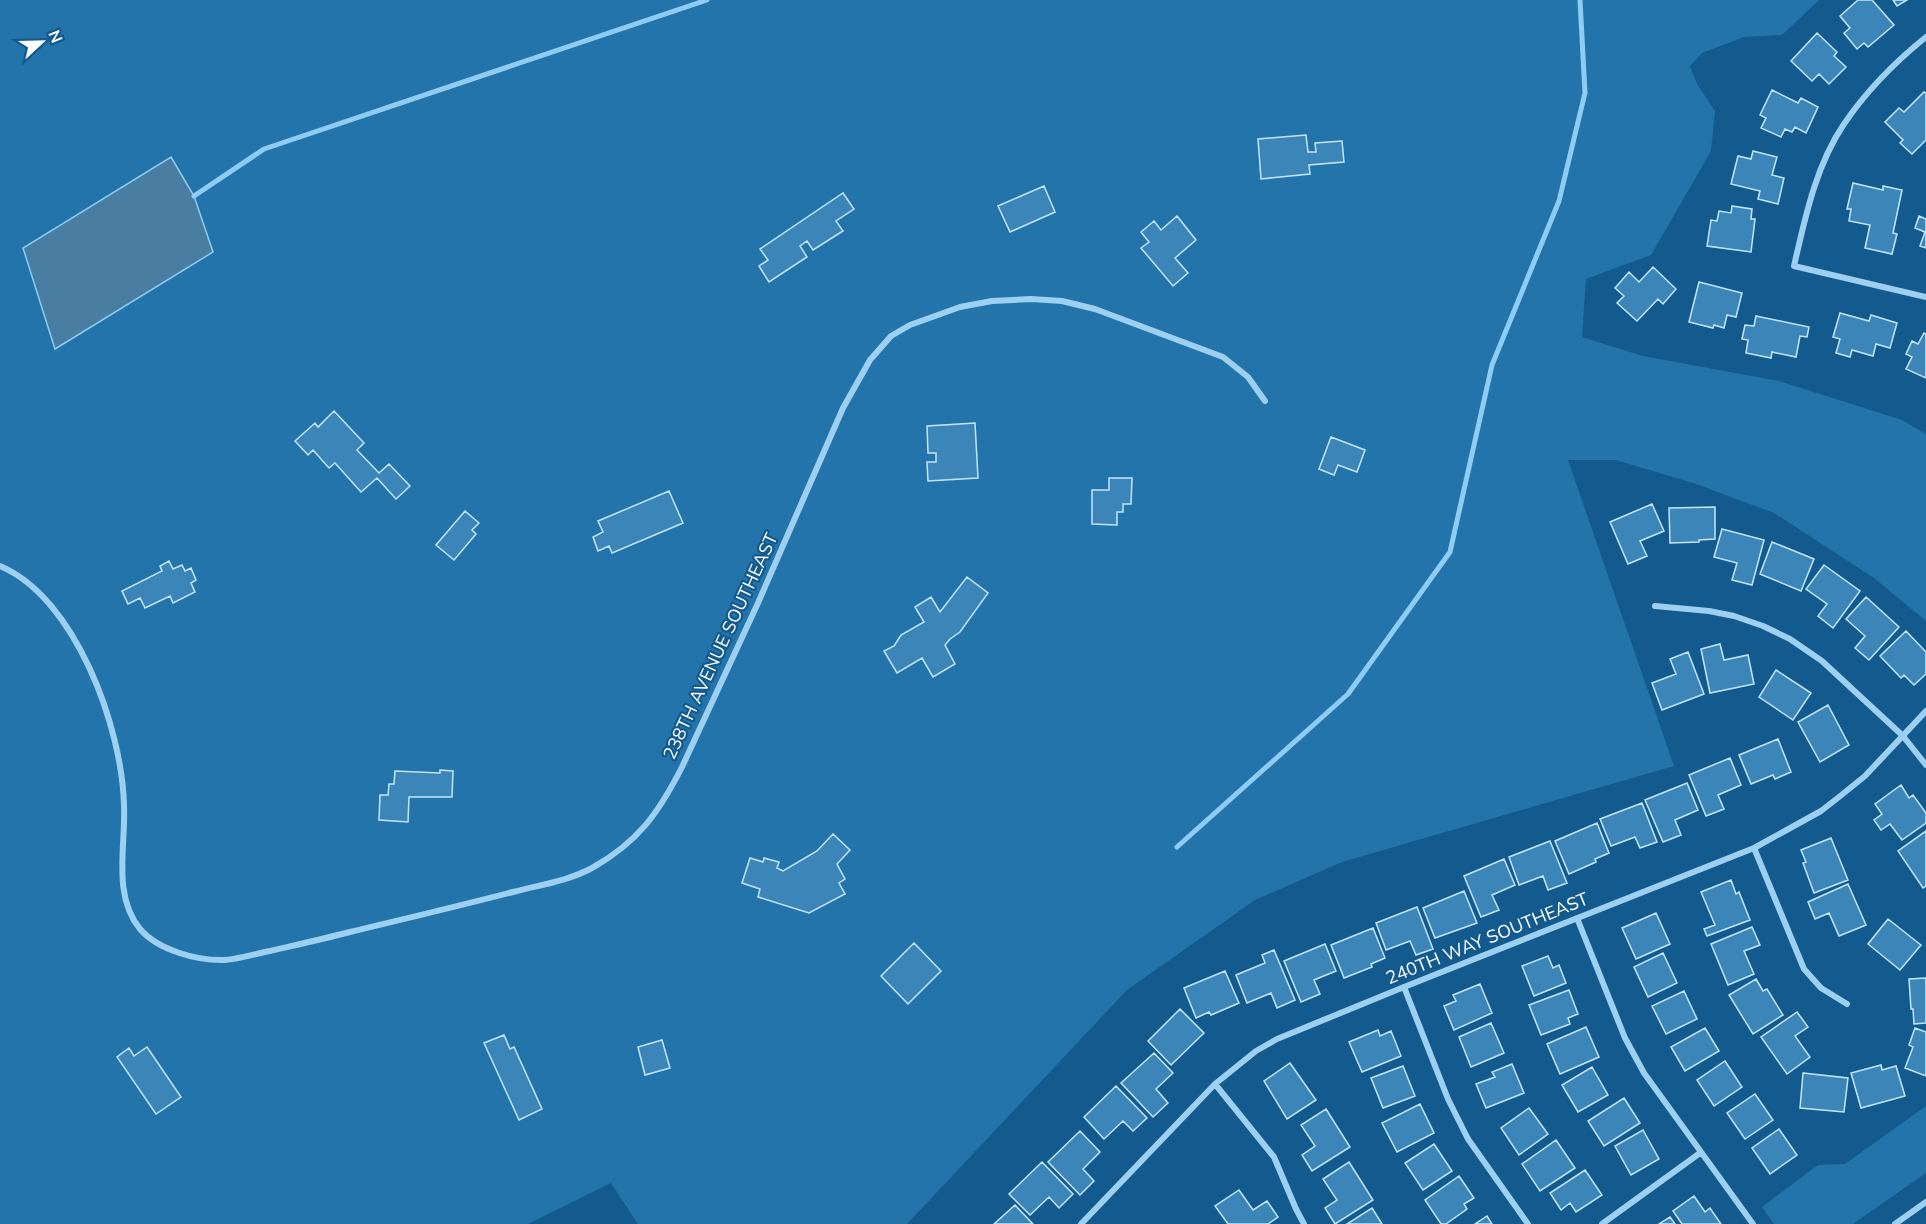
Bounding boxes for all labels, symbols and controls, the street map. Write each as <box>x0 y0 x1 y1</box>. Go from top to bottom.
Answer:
north arrow <box>12 12 72 72</box>
text: N <box>44 27 67 46</box>
street label: 238TH AVENUE SOUTHEAST <box>657 529 783 763</box>
street label: 240TH WAY SOUTHEAST <box>1382 887 1592 989</box>

